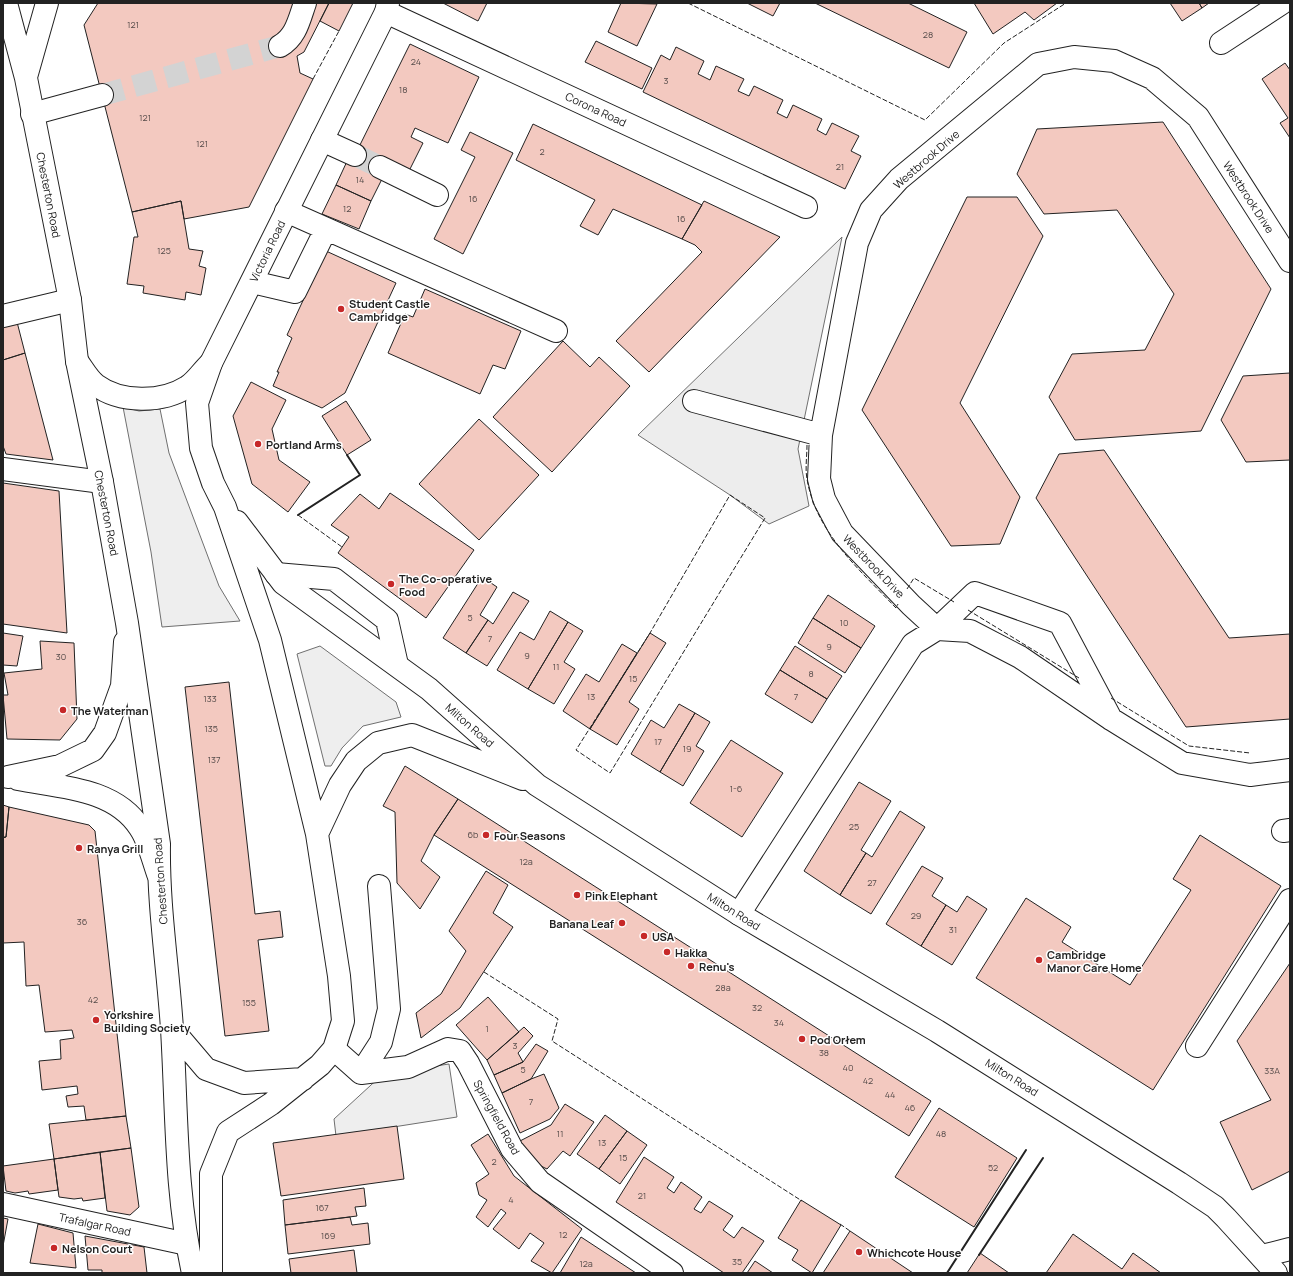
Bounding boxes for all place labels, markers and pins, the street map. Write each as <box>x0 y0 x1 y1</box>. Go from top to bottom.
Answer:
place label: Student Castle Cambridge <box>349 296 430 324</box>
marker: Student Castle Cambridge <box>336 304 346 314</box>
place label: Portland Arms <box>266 437 342 452</box>
marker: Portland Arms <box>253 439 263 449</box>
place label: The Co-operative Food <box>399 571 492 599</box>
marker: The Co-operative Food <box>386 579 396 589</box>
place label: The Waterman <box>71 703 149 718</box>
marker: The Waterman <box>58 705 68 715</box>
place label: Four Seasons <box>494 828 566 843</box>
marker: Four Seasons <box>481 830 491 840</box>
place label: Ranya Grill <box>87 841 143 856</box>
marker: Ranya Grill <box>74 843 84 853</box>
place label: Pink Elephant <box>585 888 658 903</box>
marker: Pink Elephant <box>572 890 582 900</box>
place label: Banana Leaf <box>549 916 615 931</box>
marker: Banana Leaf <box>617 918 627 928</box>
place label: USA <box>652 929 675 944</box>
marker: USA <box>639 931 649 941</box>
place label: Hakka <box>675 945 707 960</box>
marker: Hakka <box>662 947 672 957</box>
place label: Cambridge Manor Care Home <box>1047 947 1142 975</box>
marker: Cambridge Manor Care Home <box>1034 955 1044 965</box>
place label: Renu's <box>699 959 734 974</box>
marker: Renu's <box>686 961 696 971</box>
place label: Yorkshire Building Society <box>104 1007 191 1035</box>
marker: Yorkshire Building Society <box>91 1015 101 1025</box>
place label: Pod Orłem <box>810 1032 866 1047</box>
marker: Pod Orłem <box>797 1034 807 1044</box>
place label: Nelson Court <box>62 1241 133 1256</box>
marker: Nelson Court <box>49 1243 59 1253</box>
place label: Whichcote House <box>867 1245 962 1260</box>
marker: Whichcote House <box>854 1247 864 1257</box>

